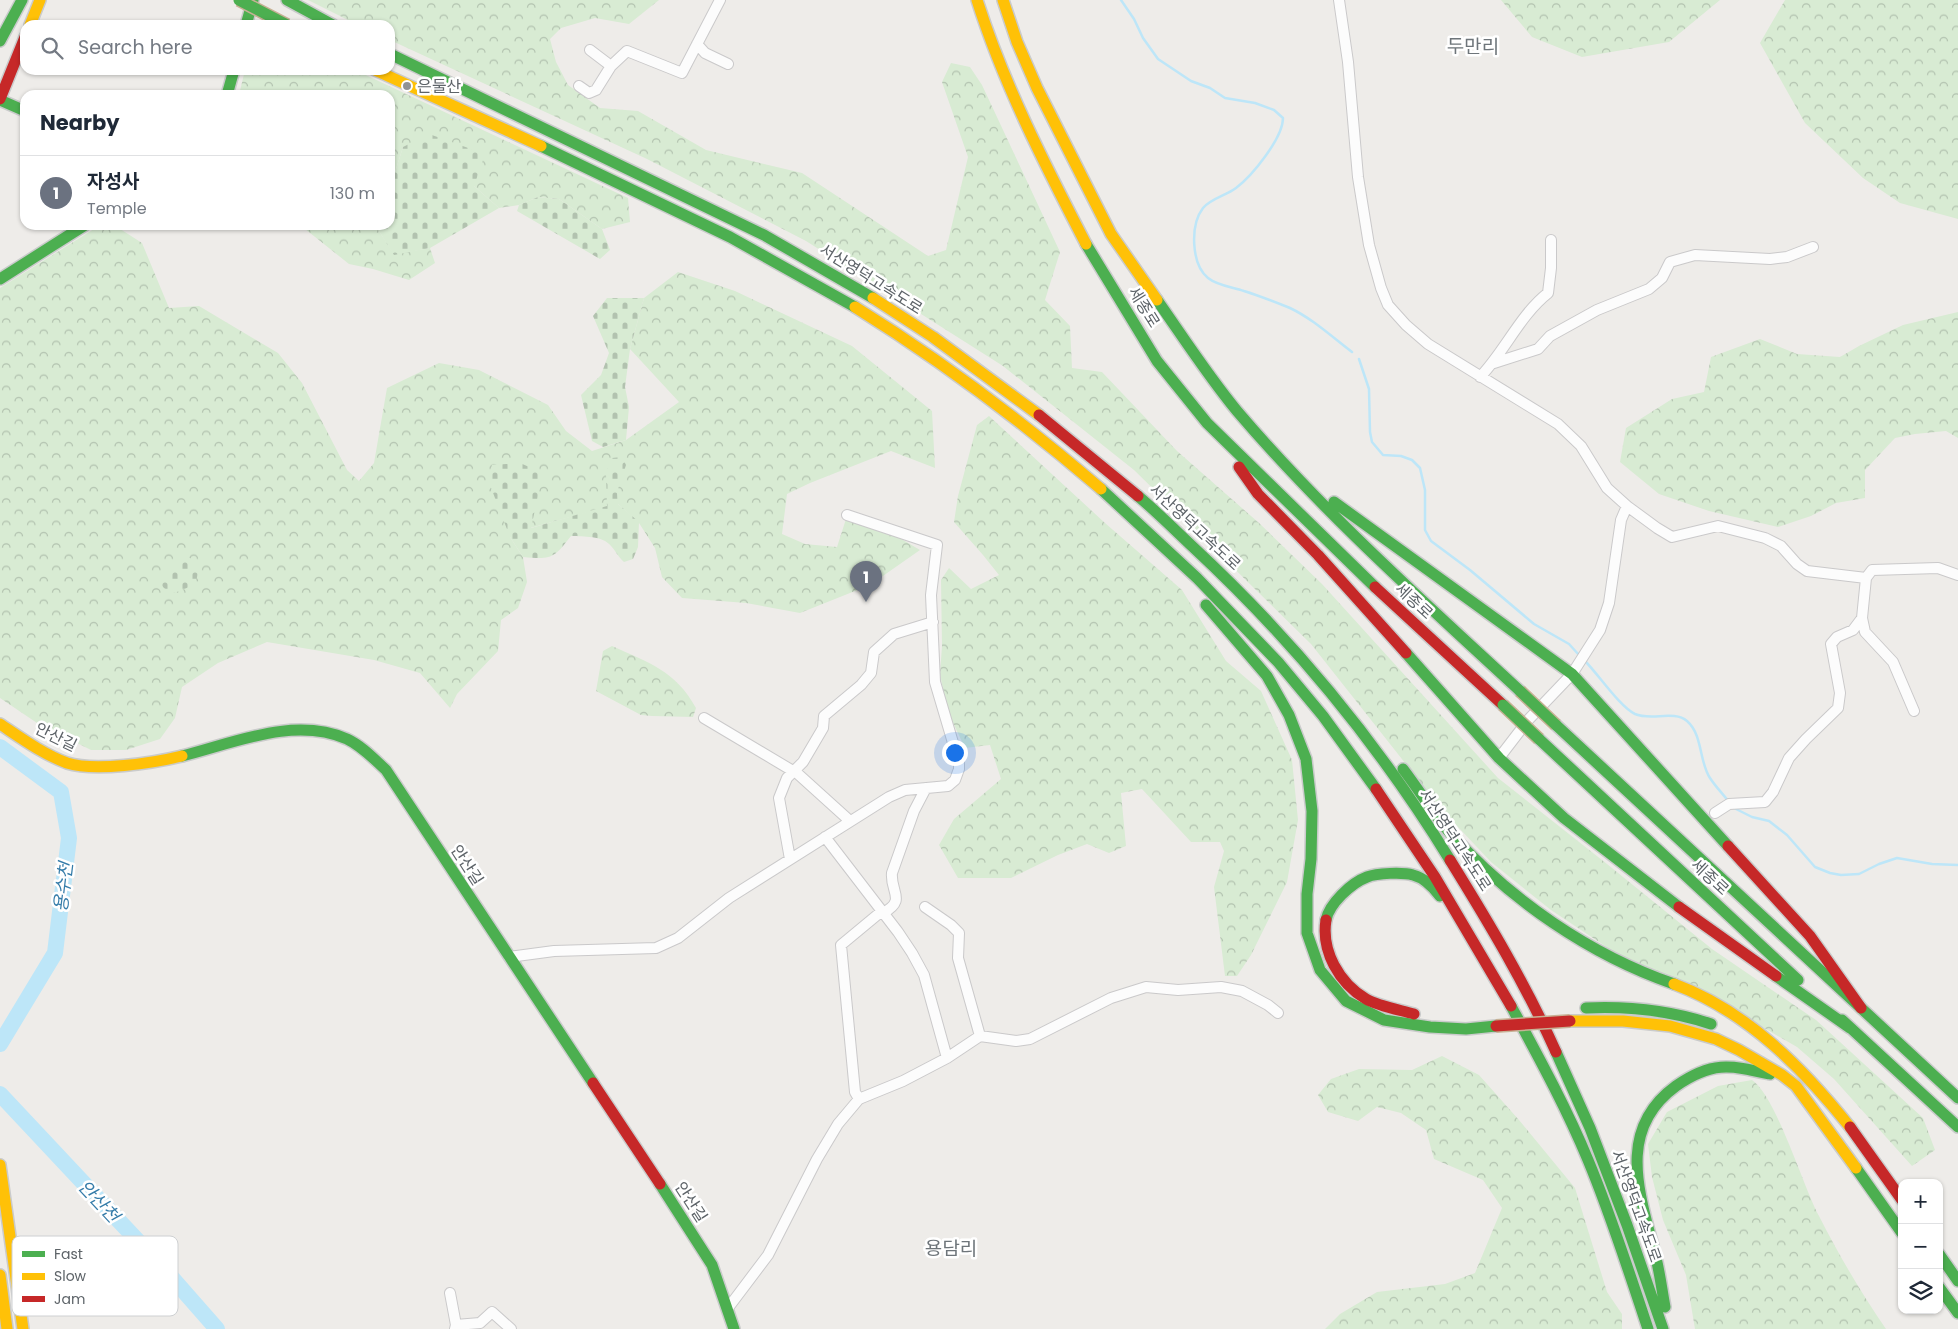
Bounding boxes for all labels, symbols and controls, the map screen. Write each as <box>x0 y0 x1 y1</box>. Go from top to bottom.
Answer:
search box <box>20 20 395 75</box>
district label: 두만리 <box>1447 33 1499 60</box>
icon: search <box>38 34 66 62</box>
text: Search here <box>78 34 192 61</box>
place label: 은둘산 <box>417 75 461 98</box>
marker: 은둘산 <box>401 80 413 92</box>
text: Nearby <box>40 108 120 137</box>
text: 자성사 <box>87 168 139 195</box>
text: 1 <box>53 182 59 205</box>
text: 130 m <box>330 182 375 205</box>
text: Temple <box>87 197 147 220</box>
street label: 서산영덕고속도로 <box>815 238 927 320</box>
street label: 세종로 <box>1123 282 1166 332</box>
street label: 서산영덕고속도로 <box>1144 478 1246 576</box>
pin: 1 <box>850 561 882 602</box>
street label: 세종로 <box>1390 578 1438 625</box>
street label: 안산길 <box>31 717 81 757</box>
your location <box>942 740 968 766</box>
street label: 서산영덕고속도로 <box>1413 784 1497 896</box>
street label: 안산길 <box>445 840 489 890</box>
street label: 세종로 <box>1686 854 1734 901</box>
water label: 용수천 <box>48 858 79 913</box>
street label: 서산영덕고속도로 <box>1605 1147 1667 1266</box>
water label: 안산천 <box>73 1174 127 1229</box>
street label: 안산길 <box>669 1177 713 1227</box>
map controls <box>1898 1179 1943 1314</box>
button: + <box>1898 1179 1943 1224</box>
button: − <box>1898 1224 1943 1269</box>
district label: 용담리 <box>925 1235 977 1262</box>
legend <box>12 1236 178 1316</box>
text: Fast <box>54 1244 83 1264</box>
text: Slow <box>54 1266 87 1286</box>
button: layers <box>1898 1269 1943 1314</box>
text: Jam <box>54 1289 85 1309</box>

